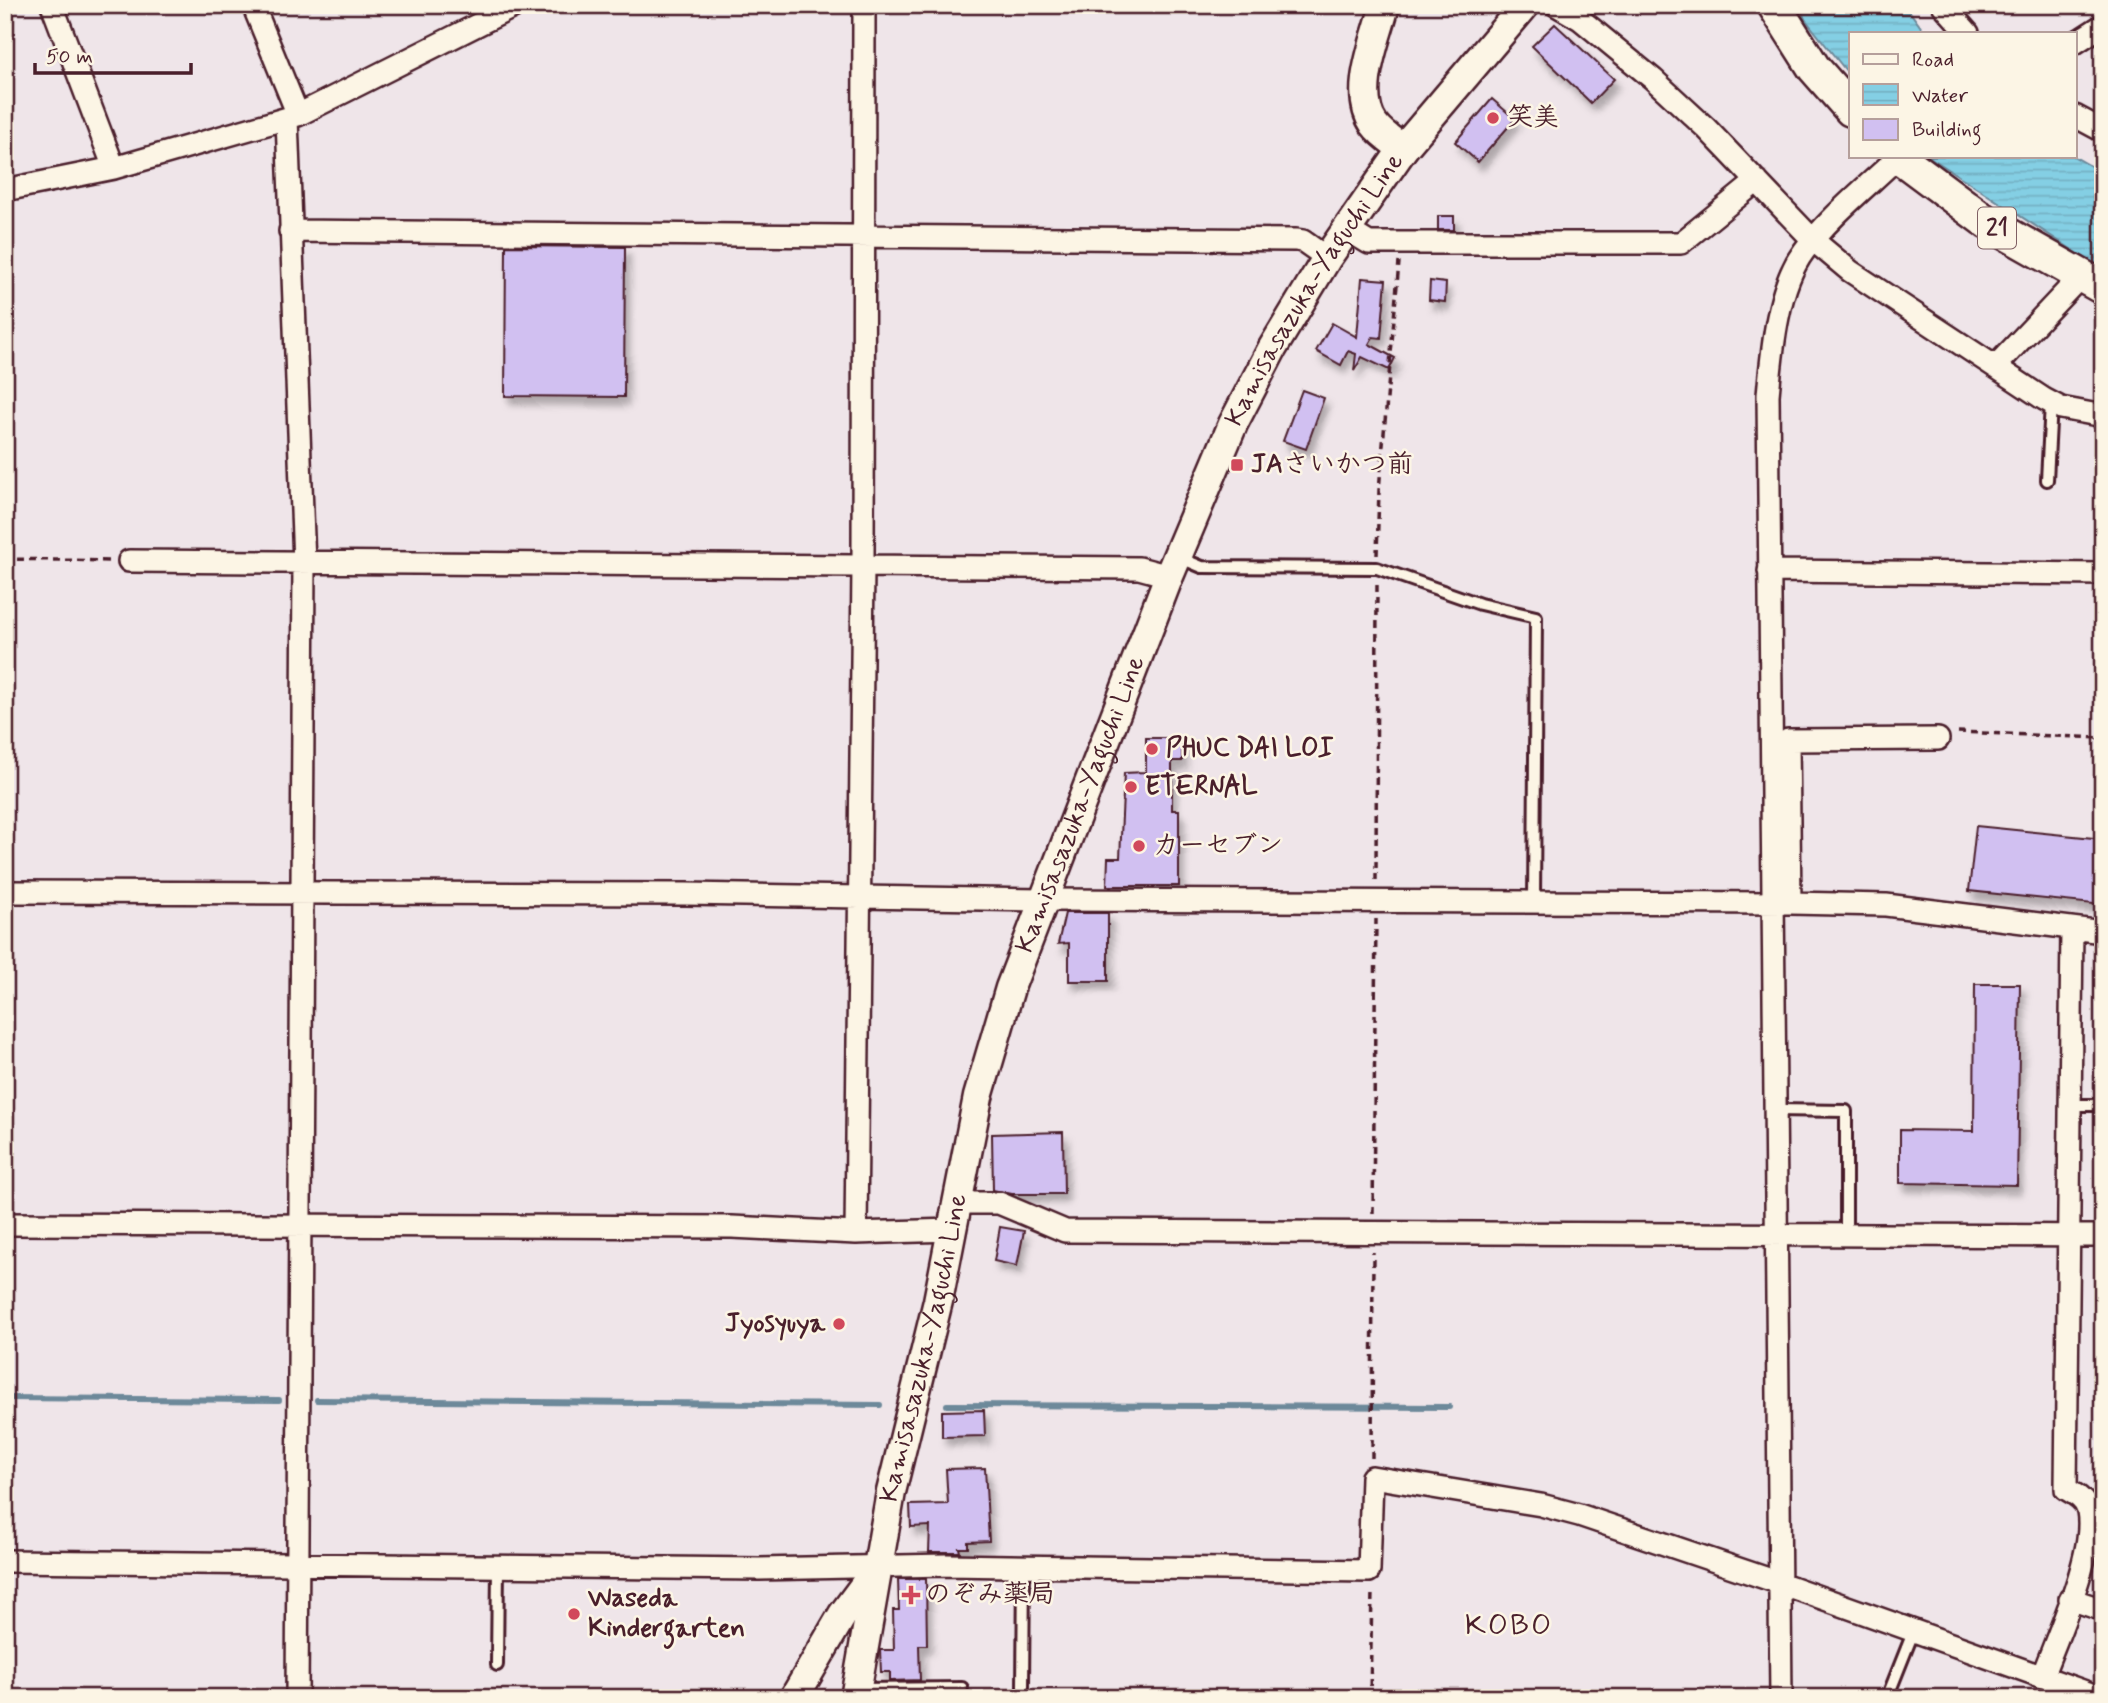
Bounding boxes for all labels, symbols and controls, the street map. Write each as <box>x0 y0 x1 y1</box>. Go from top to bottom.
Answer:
scale bar <box>35 32 191 76</box>
legend <box>1849 32 2076 158</box>
text: 50 m <box>46 43 93 71</box>
text: Road <box>1912 46 1954 74</box>
text: Water <box>1912 82 1968 110</box>
place label: 笑美 <box>1507 101 1559 135</box>
marker: 笑美 <box>1485 110 1501 126</box>
text: Building <box>1912 116 1982 146</box>
street label: Kamisasazuka-Yaguchi Line <box>1218 147 1412 432</box>
road number: 21 <box>1978 208 2016 248</box>
place label: JAさいかつ前 <box>1251 448 1413 482</box>
marker: JAさいかつ前 <box>1229 457 1245 473</box>
street label: Kamisasazuka-Yaguchi Line <box>1008 651 1153 958</box>
place label: PHUC DAI LOI <box>1166 732 1334 766</box>
marker: PHUC DAI LOI <box>1144 741 1160 757</box>
place label: ETERNAL <box>1145 770 1258 804</box>
marker: ETERNAL <box>1123 779 1139 795</box>
place label: カーセブン <box>1153 829 1283 863</box>
marker: カーセブン <box>1131 838 1147 854</box>
street label: Kamisasazuka-Yaguchi Line <box>873 1191 976 1505</box>
place label: Jyosyuya <box>725 1307 826 1341</box>
marker: Jyosyuya <box>831 1316 847 1332</box>
place label: のぞみ薬局 <box>925 1578 1055 1612</box>
place label: Waseda Kindergarten <box>587 1582 745 1649</box>
marker: のぞみ薬局 <box>903 1587 919 1603</box>
marker: Waseda Kindergarten <box>566 1606 582 1622</box>
district label: KOBO <box>1465 1606 1553 1645</box>

